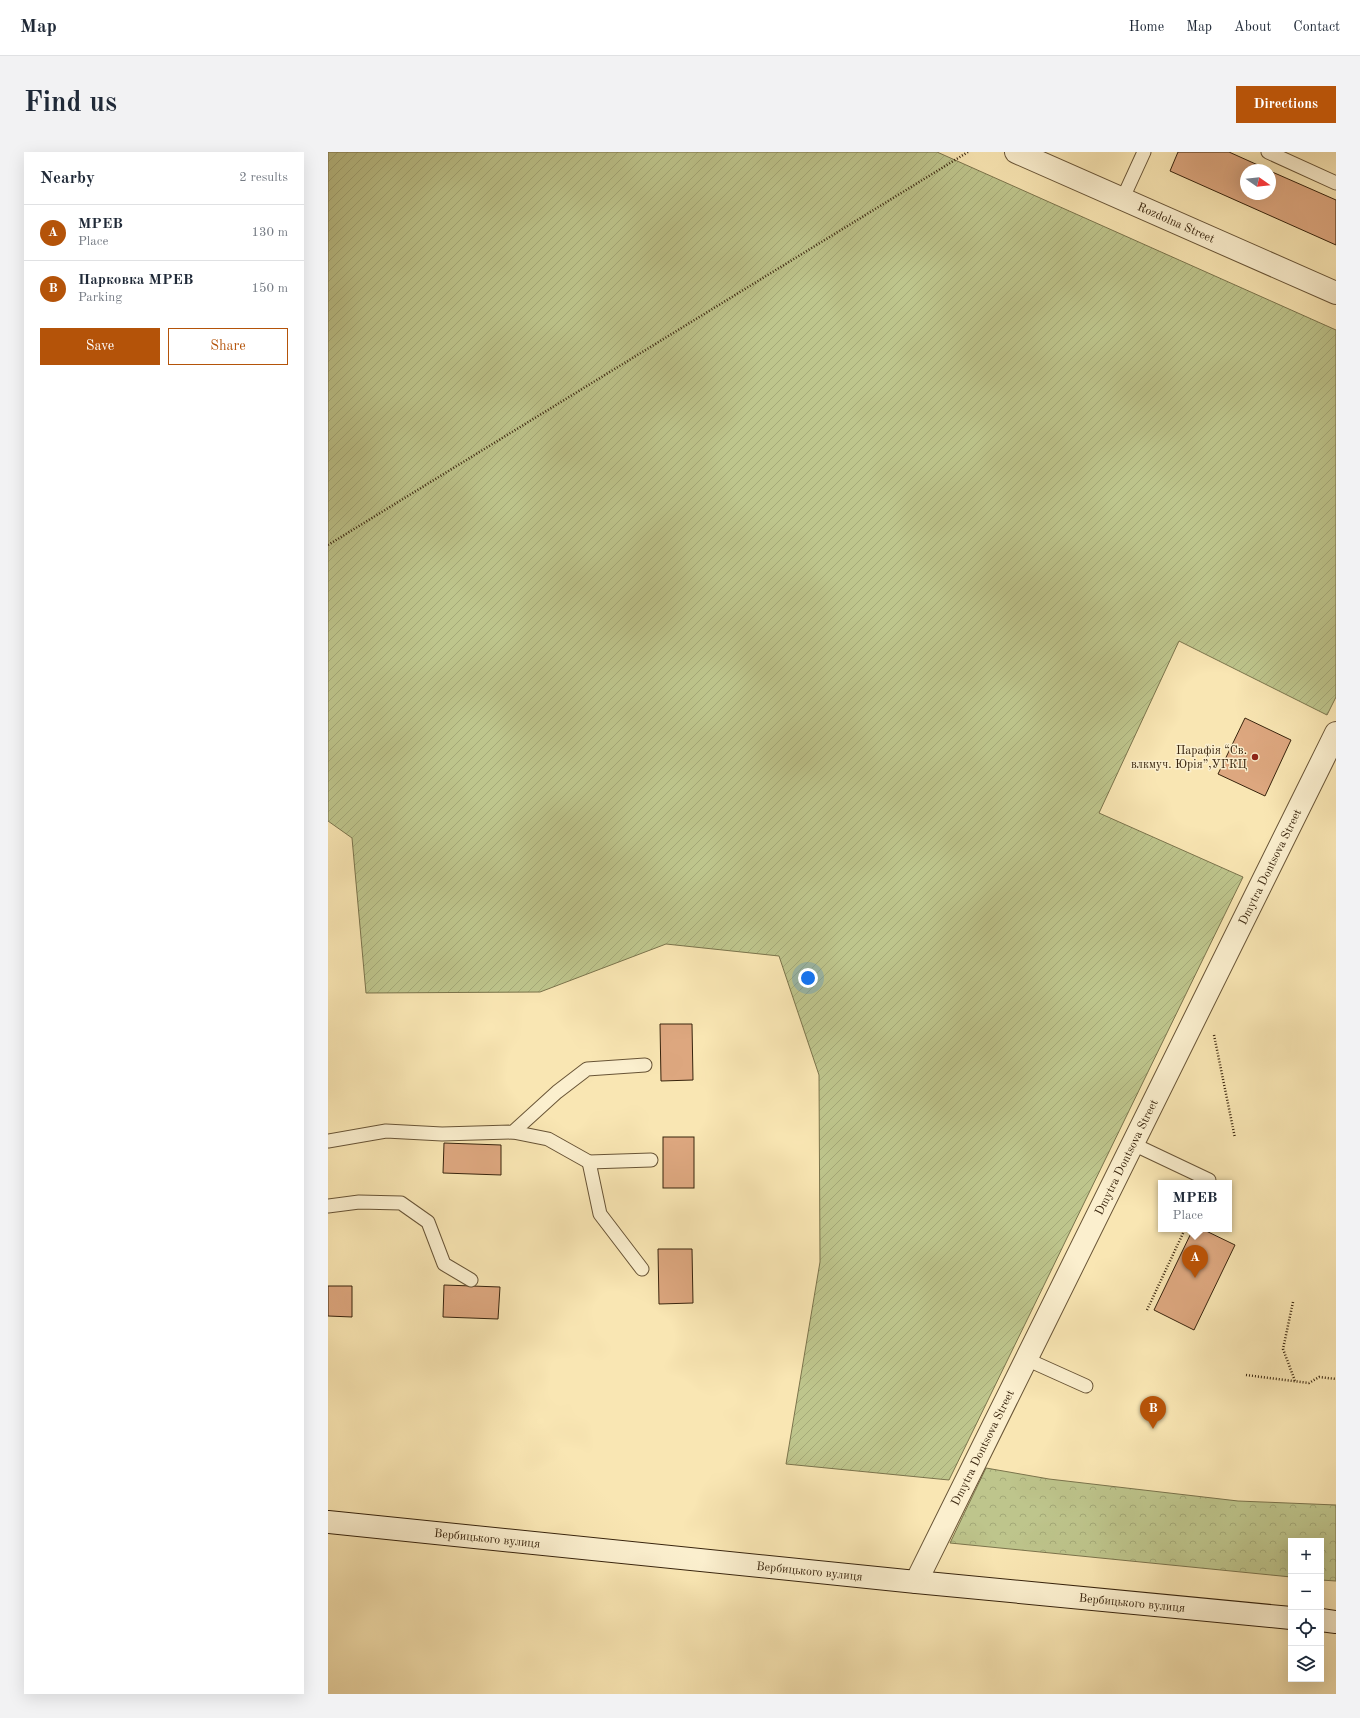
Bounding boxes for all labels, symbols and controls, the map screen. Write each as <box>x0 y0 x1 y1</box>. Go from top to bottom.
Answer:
text: Map <box>20 18 57 37</box>
text: Home <box>1129 20 1164 34</box>
text: Map <box>1186 20 1212 34</box>
text: About <box>1234 20 1271 34</box>
text: Contact <box>1293 20 1340 34</box>
button: Directions <box>1236 86 1336 123</box>
text: Find us <box>24 90 117 118</box>
north arrow <box>1240 164 1276 200</box>
text: Nearby <box>40 170 95 187</box>
text: 2 results <box>239 171 288 184</box>
street label: Rozdolna Street <box>1135 201 1216 246</box>
text: МРЕВ <box>78 217 123 232</box>
text: A <box>48 226 58 239</box>
text: 130 m <box>251 226 288 239</box>
text: Place <box>78 235 108 248</box>
text: Парковка МРЕВ <box>78 273 194 288</box>
text: B <box>48 282 58 295</box>
text: 150 m <box>251 282 288 295</box>
text: Parking <box>78 291 122 304</box>
button: Save <box>40 328 160 365</box>
button: Share <box>168 328 288 365</box>
place label: Парафія “Св. влкмуч. Юрія”,УГКЦ <box>1131 744 1247 771</box>
marker: Парафія “Св. влкмуч. Юрія”,УГКЦ <box>1250 752 1260 762</box>
street label: Dmytra Dontsova Street <box>1237 807 1304 927</box>
your location <box>798 968 818 988</box>
street label: Dmytra Dontsova Street <box>1093 1098 1161 1217</box>
popup <box>1158 1180 1232 1232</box>
text: МРЕВ <box>1173 1191 1217 1206</box>
text: Place <box>1173 1209 1203 1222</box>
pin: A <box>1182 1245 1208 1278</box>
street label: Dmytra Dontsova Street <box>950 1388 1017 1508</box>
pin: B <box>1140 1396 1166 1429</box>
street label: Вербицького вулиця <box>433 1528 541 1551</box>
map controls <box>1288 1538 1324 1682</box>
button: + <box>1288 1538 1324 1574</box>
street label: Вербицького вулиця <box>756 1561 863 1584</box>
button: − <box>1288 1574 1324 1610</box>
street label: Вербицького вулиця <box>1078 1593 1186 1615</box>
button: locate <box>1288 1610 1324 1646</box>
button: layers <box>1288 1646 1324 1682</box>

